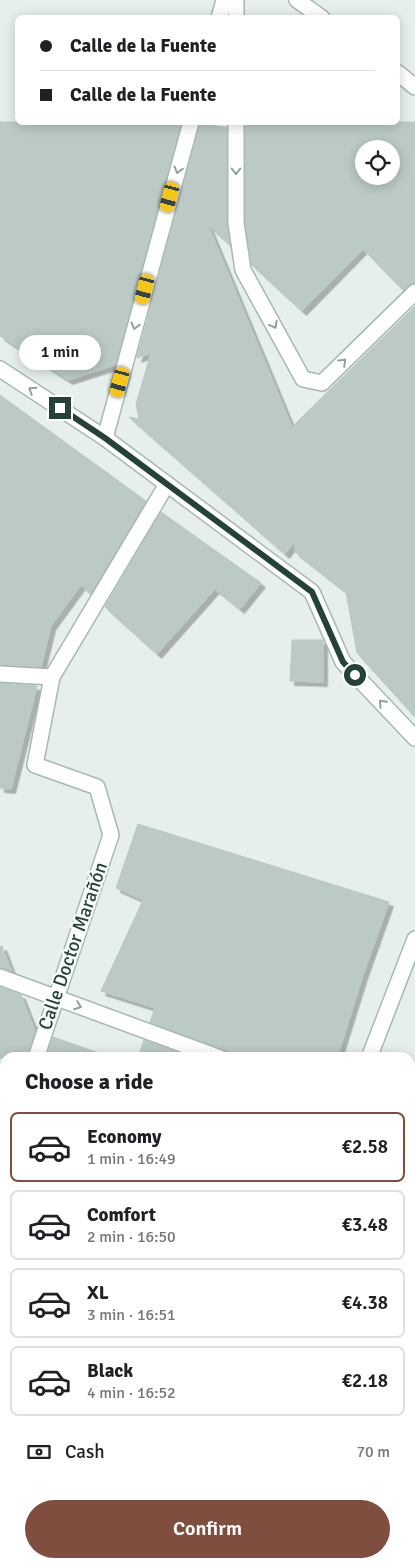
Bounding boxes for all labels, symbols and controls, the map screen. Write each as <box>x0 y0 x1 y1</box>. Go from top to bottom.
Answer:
text: Calle de la Fuente <box>70 34 216 58</box>
text: Calle de la Fuente <box>70 83 216 107</box>
map controls <box>355 140 400 185</box>
button: locate <box>355 140 400 185</box>
one-way arrow <box>173 165 183 173</box>
one-way arrow <box>231 168 241 175</box>
car <box>158 181 181 213</box>
car <box>133 273 156 305</box>
one-way arrow <box>268 320 278 329</box>
one-way arrow <box>130 322 141 331</box>
callout: 1 min <box>19 336 101 370</box>
text: 1 min <box>41 342 79 362</box>
one-way arrow <box>337 359 346 368</box>
car <box>108 366 131 398</box>
one-way arrow <box>29 387 38 396</box>
route end <box>49 397 71 419</box>
route start <box>344 664 366 686</box>
one-way arrow <box>379 699 388 708</box>
street label: Calle Doctor Marañón <box>33 859 113 1033</box>
one-way arrow <box>74 1000 82 1010</box>
text: Choose a ride <box>25 1068 153 1095</box>
icon: car <box>27 1125 72 1170</box>
text: Economy <box>87 1125 161 1149</box>
text: €2.58 <box>342 1135 388 1159</box>
text: 1 min · 16:49 <box>87 1149 176 1169</box>
icon: car <box>27 1203 72 1248</box>
text: Comfort <box>87 1203 156 1227</box>
text: €3.48 <box>342 1213 388 1237</box>
text: 2 min · 16:50 <box>87 1227 176 1247</box>
icon: car <box>27 1281 72 1326</box>
text: XL <box>87 1281 109 1305</box>
text: €4.38 <box>342 1291 388 1315</box>
text: 3 min · 16:51 <box>87 1305 176 1325</box>
icon: car <box>27 1359 72 1404</box>
text: Black <box>87 1359 133 1383</box>
text: €2.18 <box>342 1369 388 1393</box>
text: 4 min · 16:52 <box>87 1383 176 1403</box>
icon: cash <box>25 1438 53 1466</box>
text: Cash <box>65 1440 105 1464</box>
text: 70 m <box>356 1442 390 1462</box>
button: Confirm <box>25 1500 390 1558</box>

